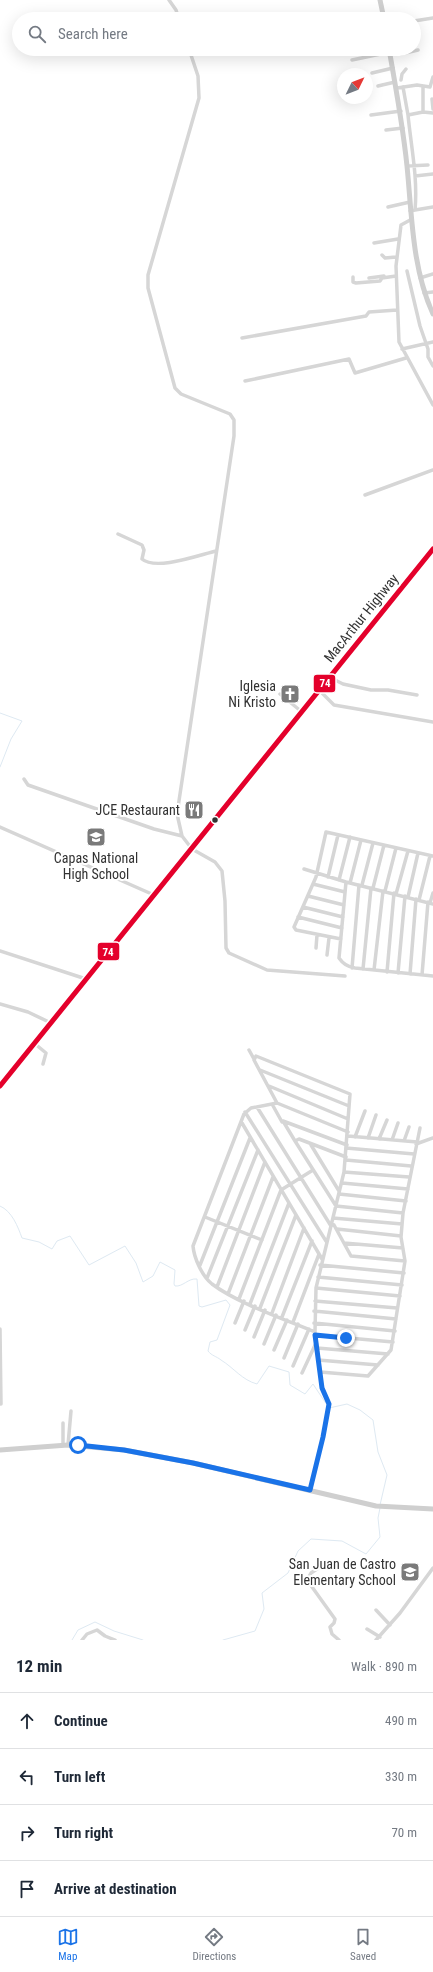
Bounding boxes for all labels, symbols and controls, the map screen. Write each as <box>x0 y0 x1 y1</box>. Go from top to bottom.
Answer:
search box <box>12 12 421 56</box>
icon: search <box>26 23 48 45</box>
text: Search here <box>58 25 128 43</box>
north arrow <box>337 68 373 104</box>
street label: MacArthur Highway <box>321 571 402 665</box>
line badge: 74 <box>313 674 336 693</box>
text: 74 <box>319 677 331 690</box>
place label: Iglesia Ni Kristo <box>228 678 276 710</box>
church icon: Iglesia Ni Kristo <box>279 683 301 705</box>
restaurant icon: JCE Restaurant <box>183 799 205 821</box>
place label: JCE Restaurant <box>96 802 180 818</box>
unlabelled marker <box>210 815 220 825</box>
school or university icon: Capas National High School <box>85 826 107 848</box>
place label: Capas National High School <box>54 850 138 882</box>
line badge: 74 <box>97 942 120 961</box>
text: 74 <box>102 946 114 959</box>
route end <box>337 1329 355 1347</box>
route start <box>69 1436 87 1454</box>
place label: San Juan de Castro Elementary School <box>289 1556 396 1588</box>
school or university icon: San Juan de Castro Elementary School <box>399 1561 421 1583</box>
text: 12 min <box>16 1656 62 1676</box>
text: Walk · 890 m <box>351 1659 417 1674</box>
icon: ahead <box>16 1710 38 1732</box>
text: Continue <box>54 1712 108 1730</box>
text: 490 m <box>385 1713 417 1728</box>
icon: left <box>16 1766 38 1788</box>
text: Turn left <box>54 1768 105 1786</box>
text: 330 m <box>385 1769 417 1784</box>
icon: right <box>16 1822 38 1844</box>
text: Turn right <box>54 1824 113 1842</box>
text: 70 m <box>391 1825 417 1840</box>
icon: arrive <box>16 1878 38 1900</box>
text: Arrive at destination <box>54 1880 177 1898</box>
tab: Map <box>57 1926 79 1963</box>
tab: Directions <box>192 1926 236 1963</box>
tab: Saved <box>350 1926 376 1963</box>

